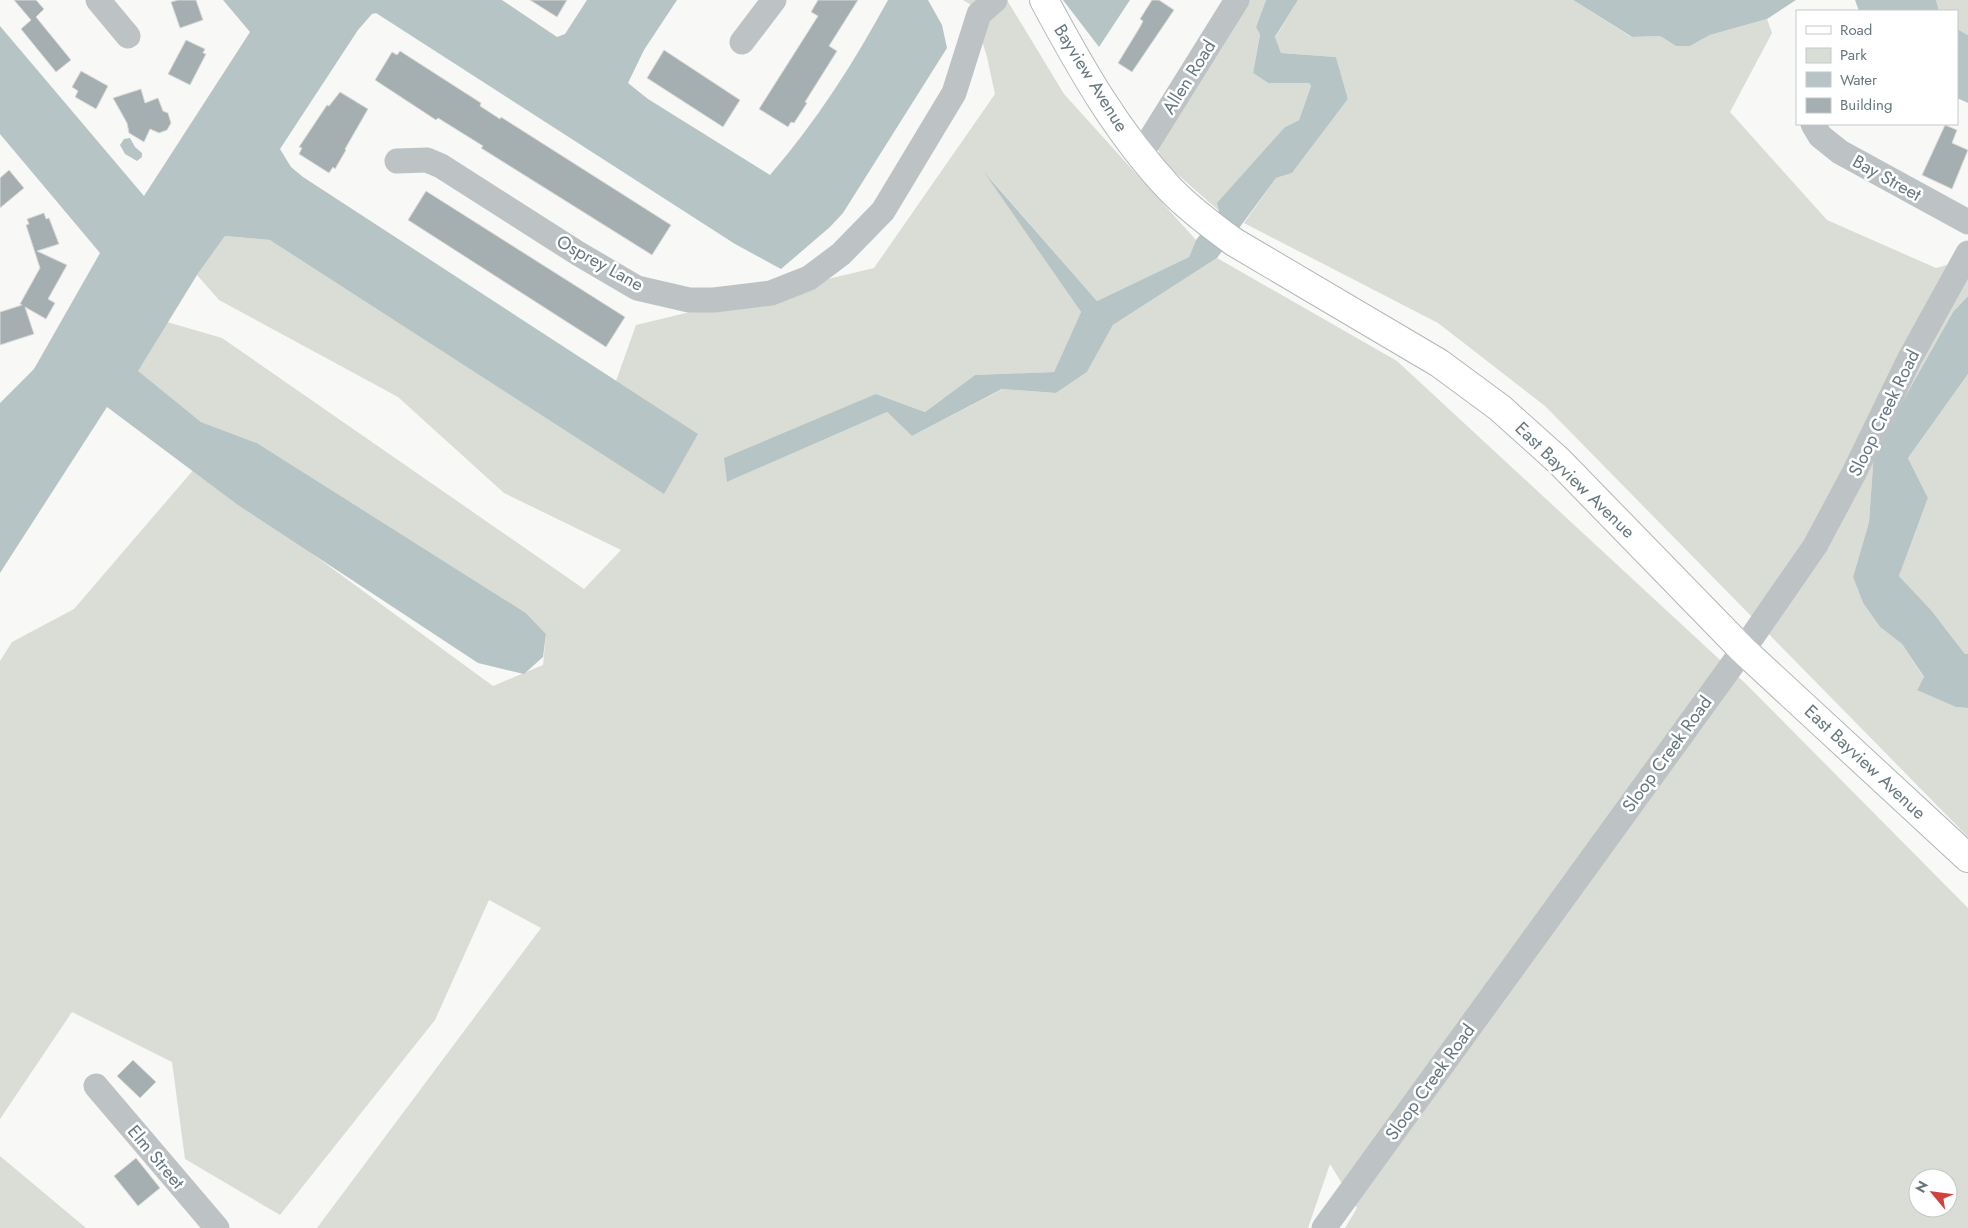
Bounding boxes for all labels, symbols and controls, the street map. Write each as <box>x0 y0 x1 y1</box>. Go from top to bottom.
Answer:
legend <box>1796 10 1958 125</box>
street label: Bayview Avenue <box>1048 19 1134 137</box>
text: Road <box>1840 19 1872 41</box>
street label: Allen Road <box>1156 35 1222 119</box>
text: Park <box>1840 44 1867 66</box>
text: Water <box>1840 69 1878 91</box>
text: Building <box>1840 94 1892 116</box>
street label: Bay Street <box>1848 148 1927 208</box>
street label: Osprey Lane <box>552 228 648 298</box>
street label: Sloop Creek Road <box>1842 345 1926 481</box>
street label: East Bayview Avenue <box>1509 416 1641 544</box>
street label: Sloop Creek Road <box>1616 690 1718 818</box>
street label: East Bayview Avenue <box>1798 699 1932 825</box>
street label: Sloop Creek Road <box>1379 1018 1481 1146</box>
street label: Elm Street <box>121 1119 191 1195</box>
north arrow <box>1908 1168 1958 1218</box>
text: N <box>1910 1177 1933 1196</box>

